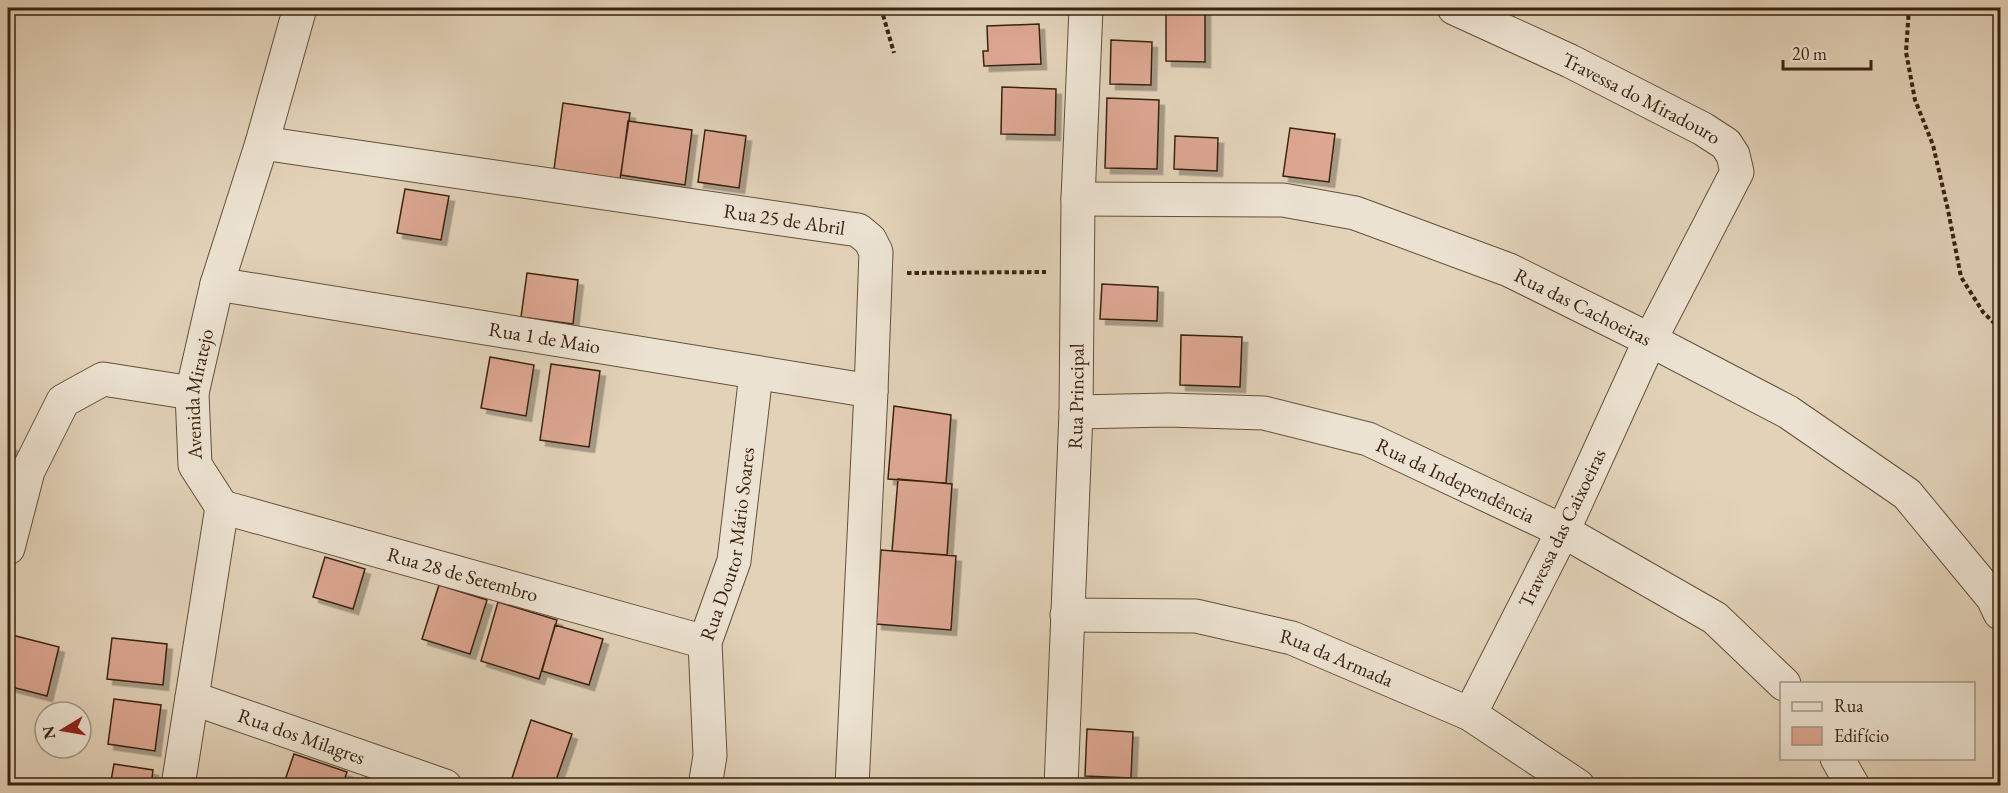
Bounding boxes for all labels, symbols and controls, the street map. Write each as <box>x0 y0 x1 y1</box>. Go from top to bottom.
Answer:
scale bar <box>1783 33 1872 71</box>
text: 20 m <box>1792 42 1827 65</box>
street label: Travessa do Miradouro <box>1558 46 1726 150</box>
street label: Rua 25 de Abril <box>722 198 847 241</box>
street label: Rua das Cachoeiras <box>1510 262 1656 352</box>
street label: Rua 1 de Maio <box>487 316 602 360</box>
street label: Avenida Miratejo <box>179 326 219 461</box>
street label: Rua Principal <box>1062 343 1090 450</box>
street label: Rua da Independência <box>1372 432 1539 529</box>
street label: Travessa das Caixoeiras <box>1512 444 1612 612</box>
street label: Rua Doutor Mário Soares <box>694 446 760 644</box>
street label: Rua 28 de Setembro <box>384 541 541 608</box>
street label: Rua da Armada <box>1277 623 1397 693</box>
legend <box>1780 682 1975 760</box>
text: Rua <box>1834 694 1864 717</box>
north arrow <box>33 700 93 760</box>
street label: Rua dos Milagres <box>235 702 369 770</box>
text: N <box>37 724 60 741</box>
text: Edifício <box>1834 724 1889 747</box>

